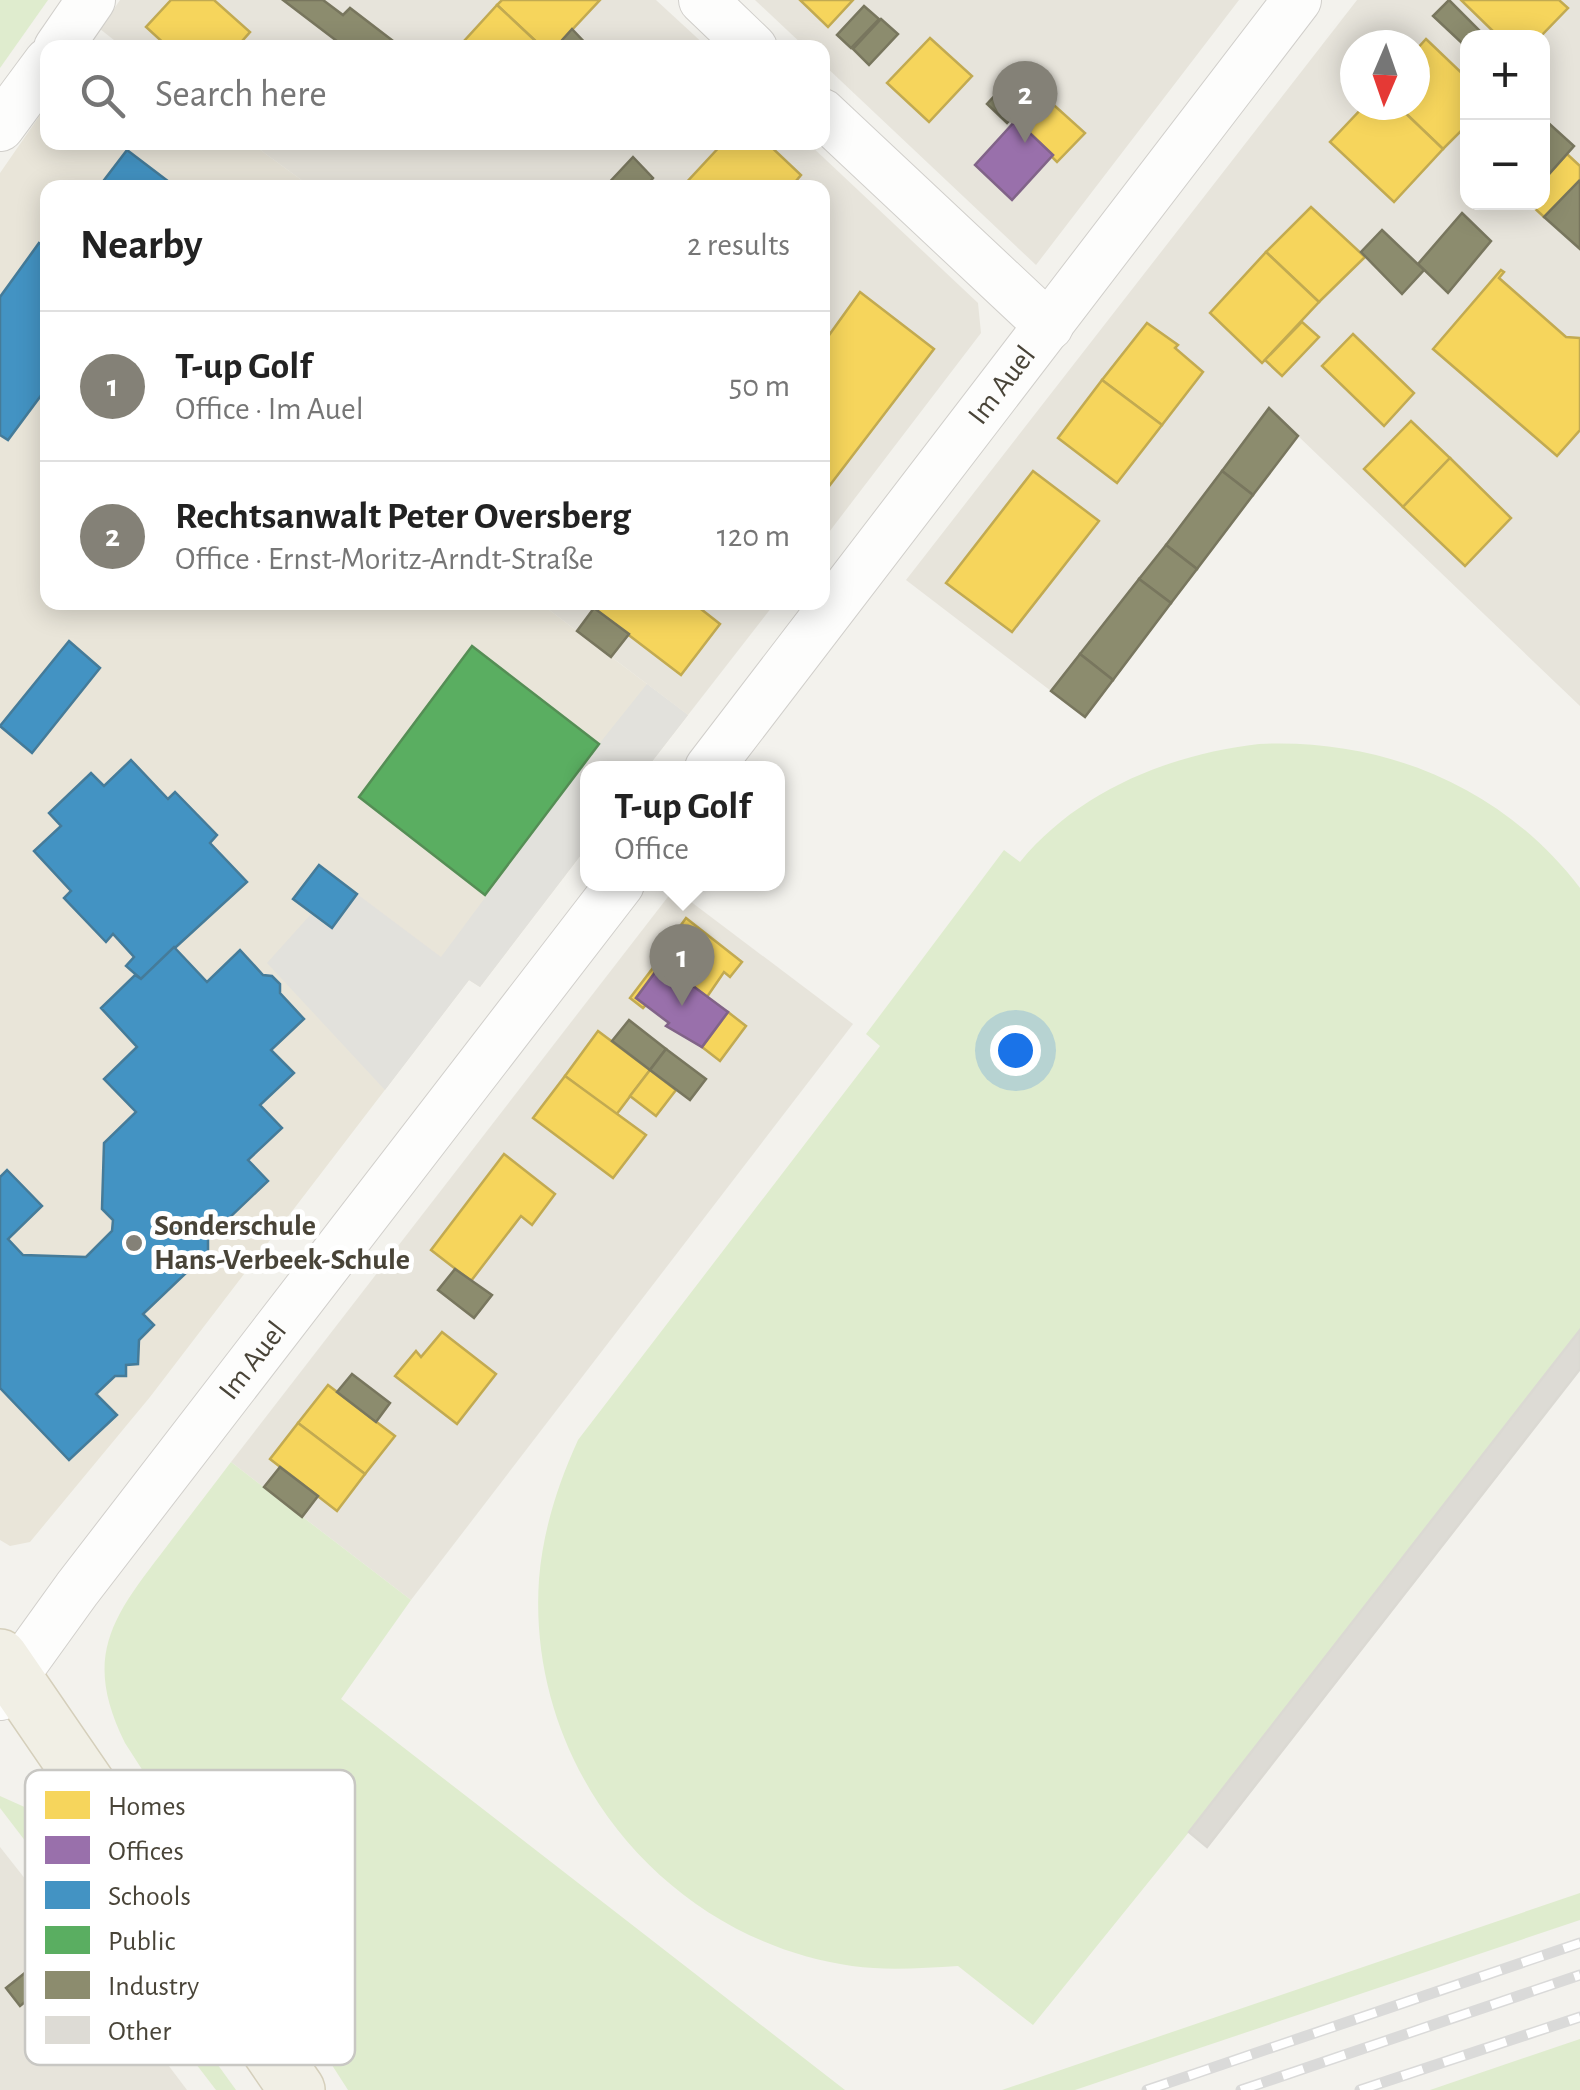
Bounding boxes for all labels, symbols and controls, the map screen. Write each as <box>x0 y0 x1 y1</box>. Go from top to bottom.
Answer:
north arrow <box>1340 30 1430 120</box>
map controls <box>1460 30 1550 210</box>
button: + <box>1460 30 1550 120</box>
search box <box>40 40 830 150</box>
pin: 2 <box>992 61 1058 143</box>
icon: search <box>75 68 130 123</box>
text: Search here <box>155 76 327 114</box>
button: − <box>1460 120 1550 210</box>
text: Nearby <box>80 224 203 266</box>
text: 2 results <box>687 229 790 261</box>
street label: Im Auel <box>963 340 1041 430</box>
text: T-up Golf <box>175 348 312 386</box>
text: 1 <box>107 370 118 402</box>
text: 50 m <box>729 370 790 402</box>
text: Office · Im Auel <box>175 393 364 425</box>
text: Rechtsanwalt Peter Oversberg <box>175 498 631 536</box>
text: 2 <box>105 520 120 552</box>
text: 120 m <box>717 520 790 552</box>
text: Office · Ernst-Moritz-Arndt-Straße <box>175 543 594 575</box>
popup <box>580 761 785 891</box>
text: T-up Golf <box>614 788 751 826</box>
text: Office <box>614 833 689 865</box>
pin: 1 <box>650 924 714 1006</box>
your location <box>990 1025 1041 1076</box>
place label: Sonderschule Hans-Verbeek-Schule <box>154 1211 410 1275</box>
marker: Sonderschule Hans-Verbeek-Schule <box>123 1232 145 1254</box>
street label: Im Auel <box>214 1316 292 1405</box>
legend <box>25 1770 355 2065</box>
text: Homes <box>108 1793 186 1821</box>
text: Offices <box>108 1838 184 1866</box>
text: Schools <box>108 1883 191 1911</box>
text: Public <box>108 1928 176 1956</box>
text: Industry <box>108 1973 199 2001</box>
text: Other <box>108 2018 171 2046</box>

